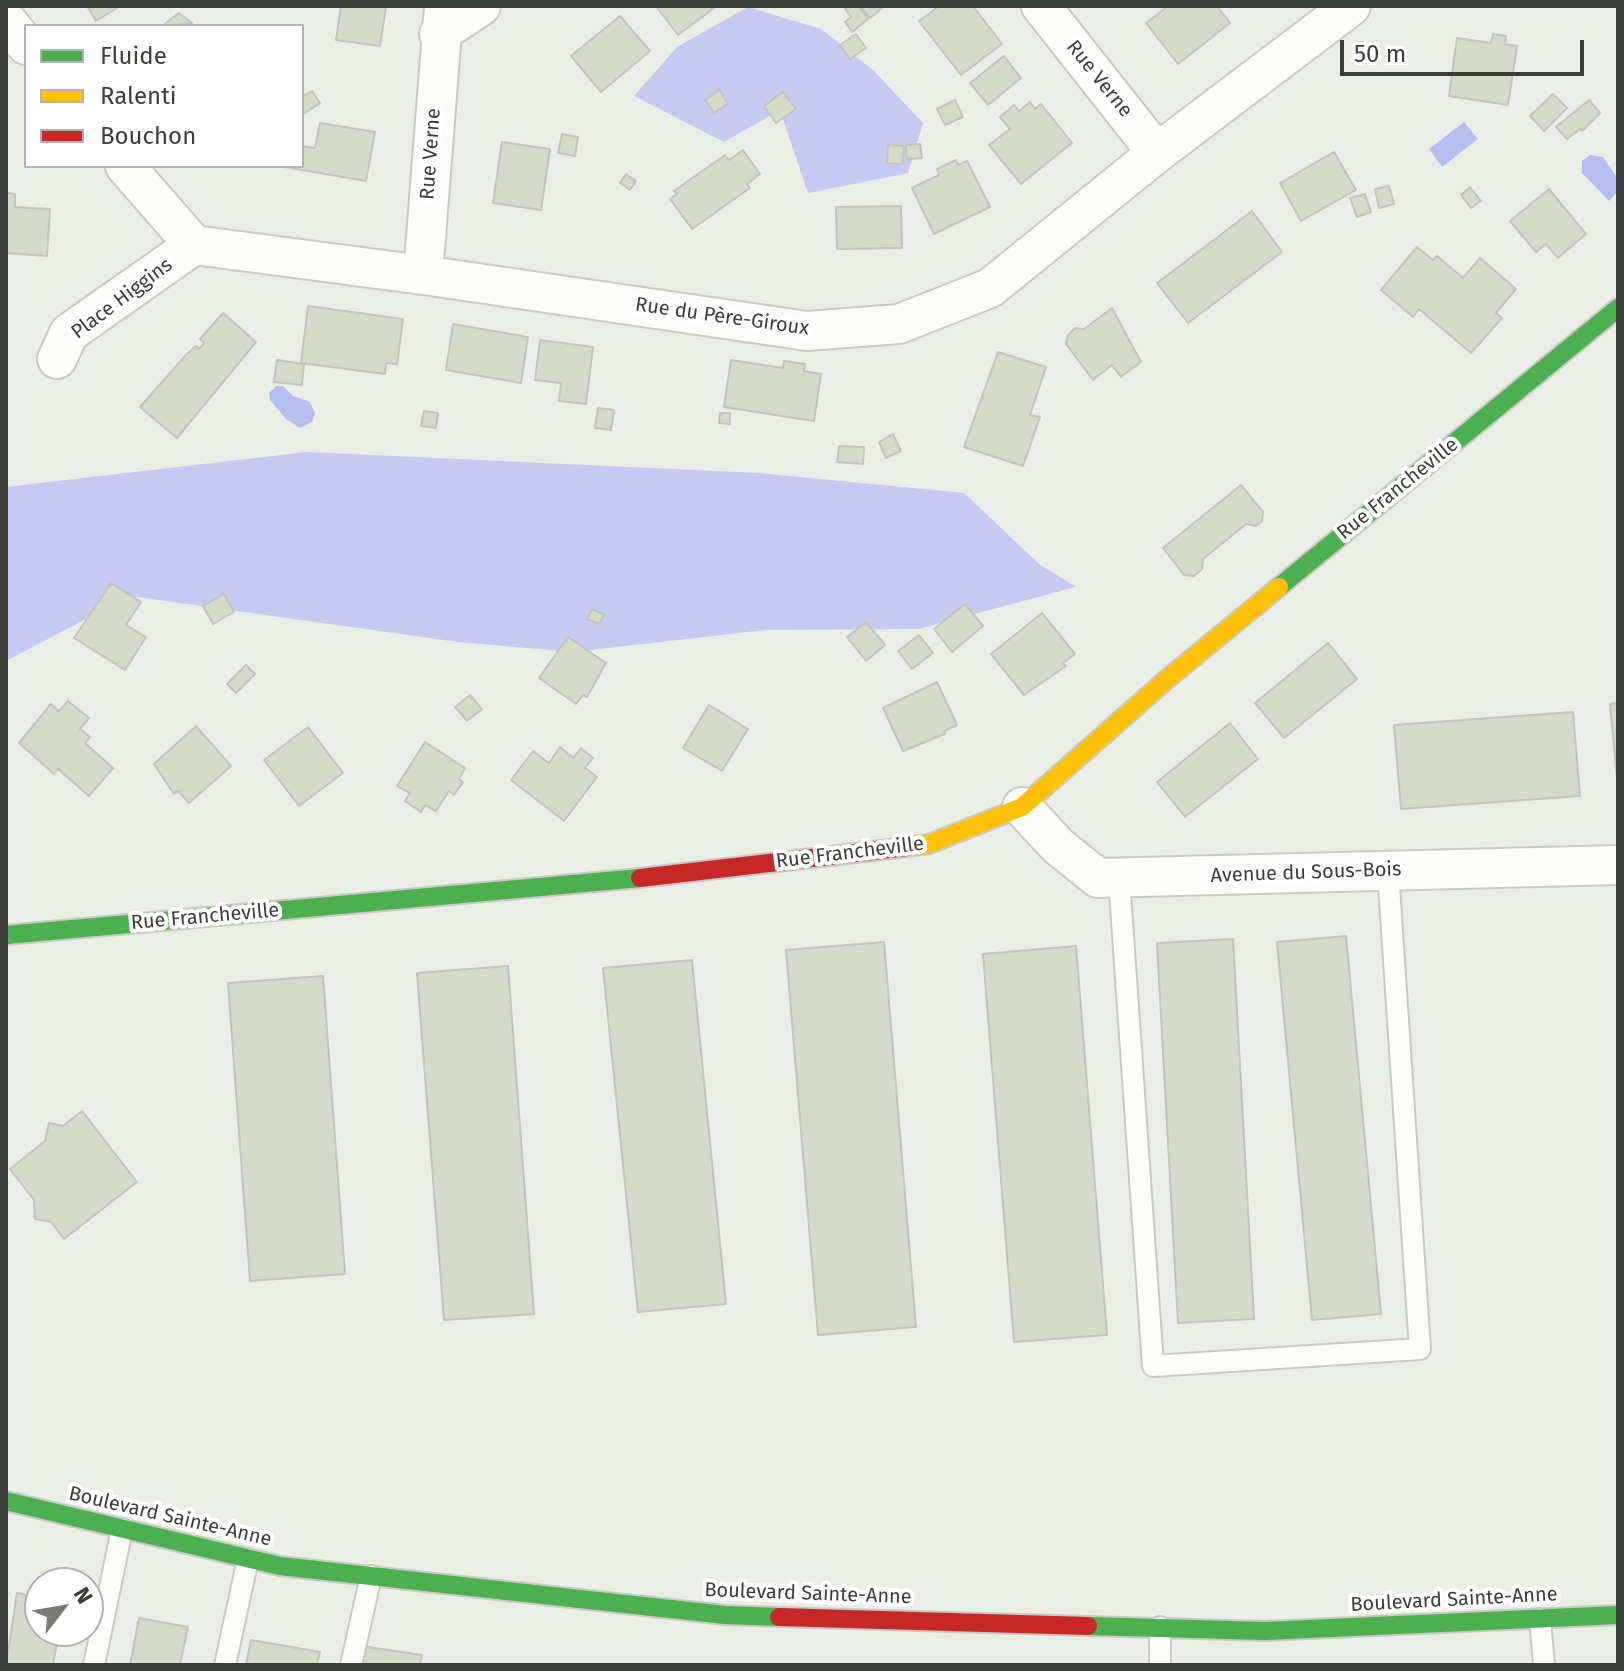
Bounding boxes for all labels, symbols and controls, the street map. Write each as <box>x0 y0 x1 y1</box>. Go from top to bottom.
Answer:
legend <box>24 24 304 168</box>
scale bar <box>1344 24 1588 74</box>
street label: Rue Verne <box>1061 36 1137 122</box>
text: 50 m <box>1354 40 1406 68</box>
text: Fluide <box>100 42 167 70</box>
text: Ralenti <box>100 82 177 110</box>
street label: Rue Verne <box>416 107 446 201</box>
text: Bouchon <box>100 122 196 150</box>
street label: Place Higgins <box>67 253 177 345</box>
street label: Rue du Père-Giroux <box>634 293 810 341</box>
street label: Rue Francheville <box>1333 433 1463 545</box>
street label: Rue Francheville <box>775 832 925 874</box>
street label: Avenue du Sous-Bois <box>1210 858 1402 888</box>
street label: Rue Francheville <box>130 899 280 935</box>
street label: Boulevard Sainte-Anne <box>66 1482 274 1552</box>
north arrow <box>24 1567 104 1647</box>
street label: Boulevard Sainte-Anne <box>704 1578 912 1610</box>
text: N <box>68 1582 99 1609</box>
street label: Boulevard Sainte-Anne <box>1350 1583 1558 1617</box>

